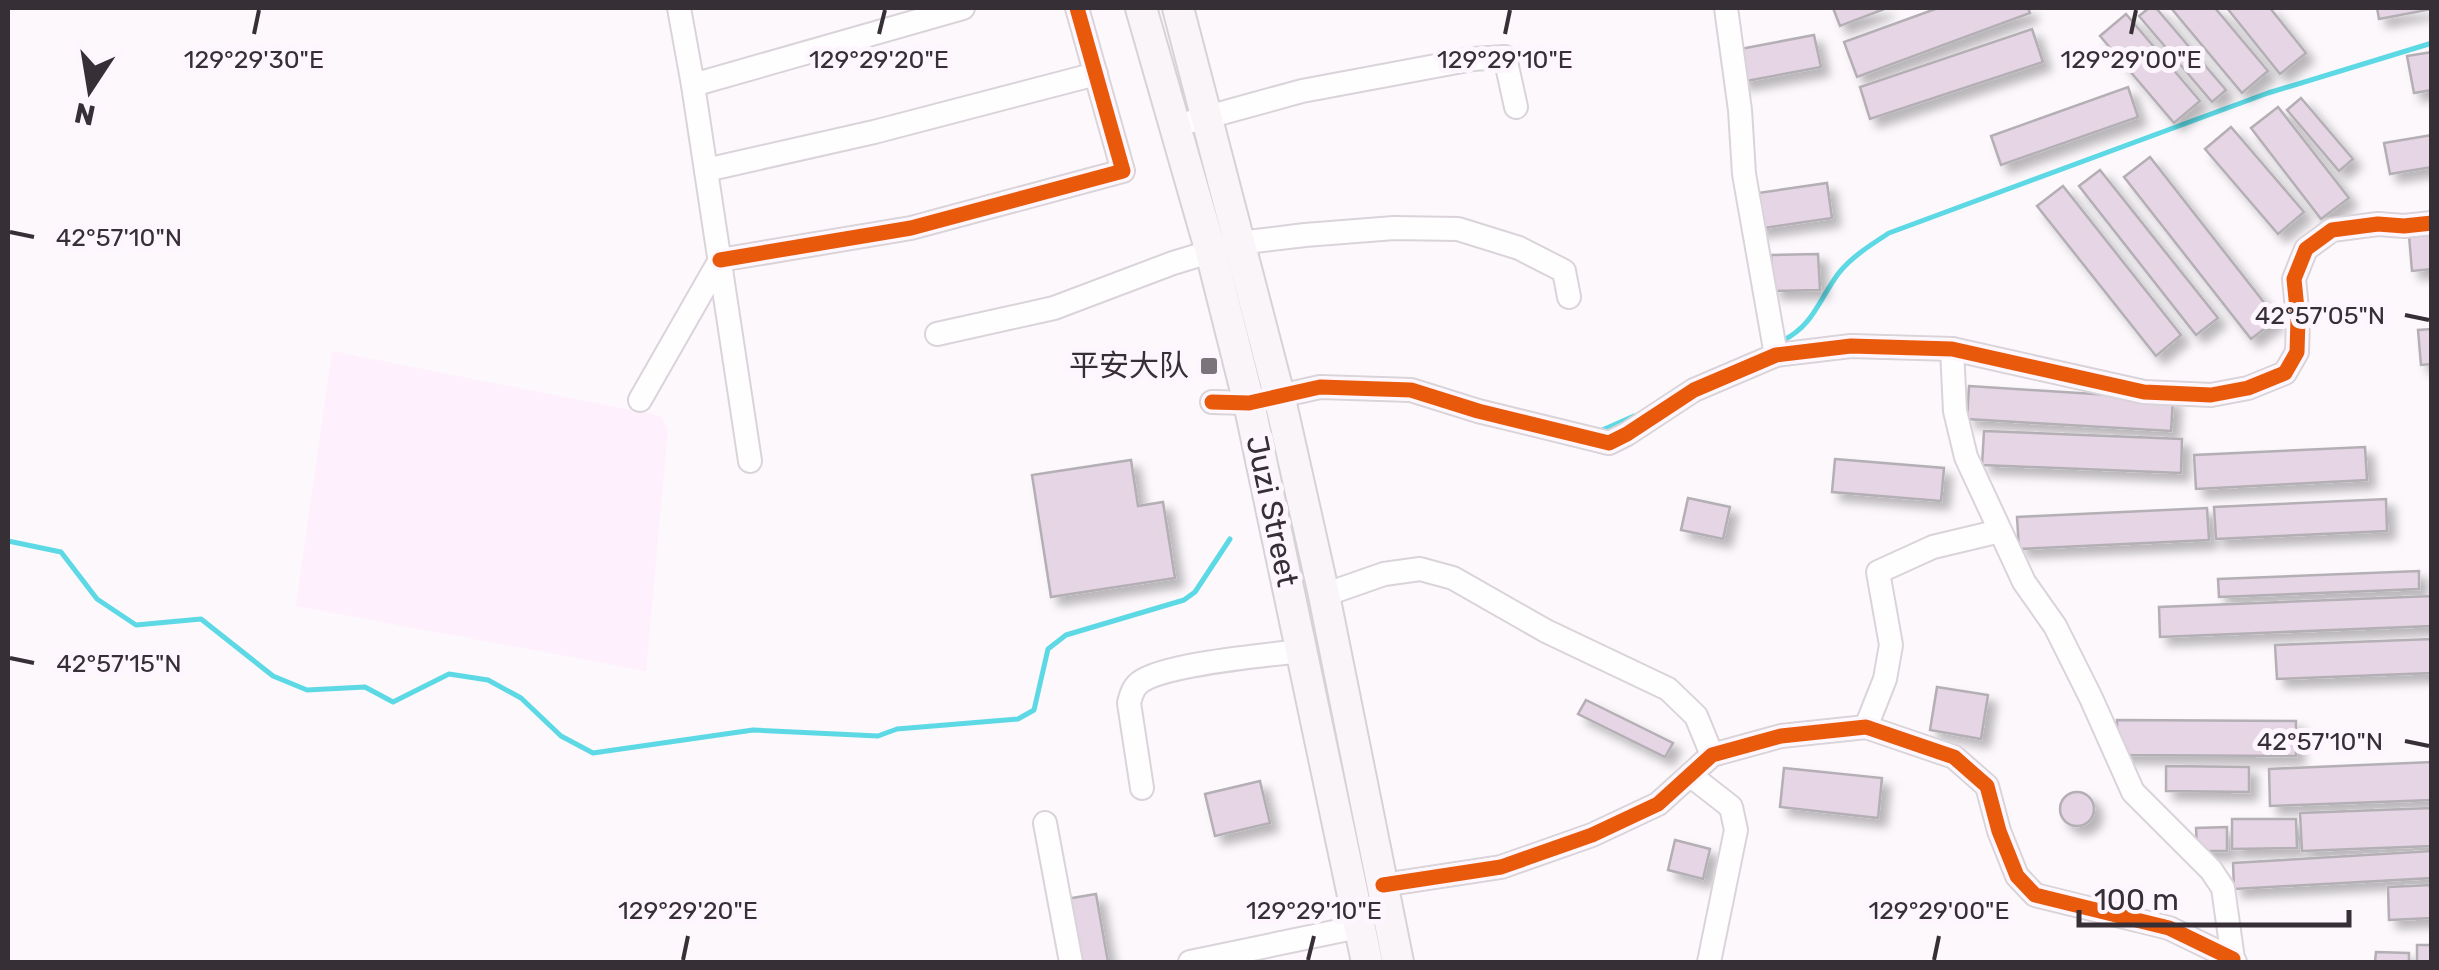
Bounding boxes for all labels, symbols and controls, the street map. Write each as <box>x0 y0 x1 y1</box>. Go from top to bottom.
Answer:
north arrow <box>40 40 140 140</box>
text: 129°29'30"E <box>184 45 324 74</box>
text: 129°29'20"E <box>809 45 949 74</box>
text: 129°29'10"E <box>1437 45 1573 74</box>
text: 129°29'00"E <box>2060 45 2202 74</box>
text: N <box>72 96 98 132</box>
text: 42°57'10"N <box>56 223 182 252</box>
text: 42°57'05"N <box>2255 301 2385 330</box>
place label: 平安大队 <box>1069 348 1189 384</box>
marker: 平安大队 <box>1198 355 1220 377</box>
street label: Juzi Street <box>1238 432 1306 590</box>
text: 42°57'15"N <box>56 649 182 678</box>
text: 42°57'10"N <box>2257 727 2383 756</box>
scale bar <box>2079 865 2349 927</box>
text: 100 m <box>2094 882 2179 918</box>
text: 129°29'20"E <box>618 896 758 925</box>
text: 129°29'10"E <box>1246 896 1382 925</box>
text: 129°29'00"E <box>1868 896 2010 925</box>

